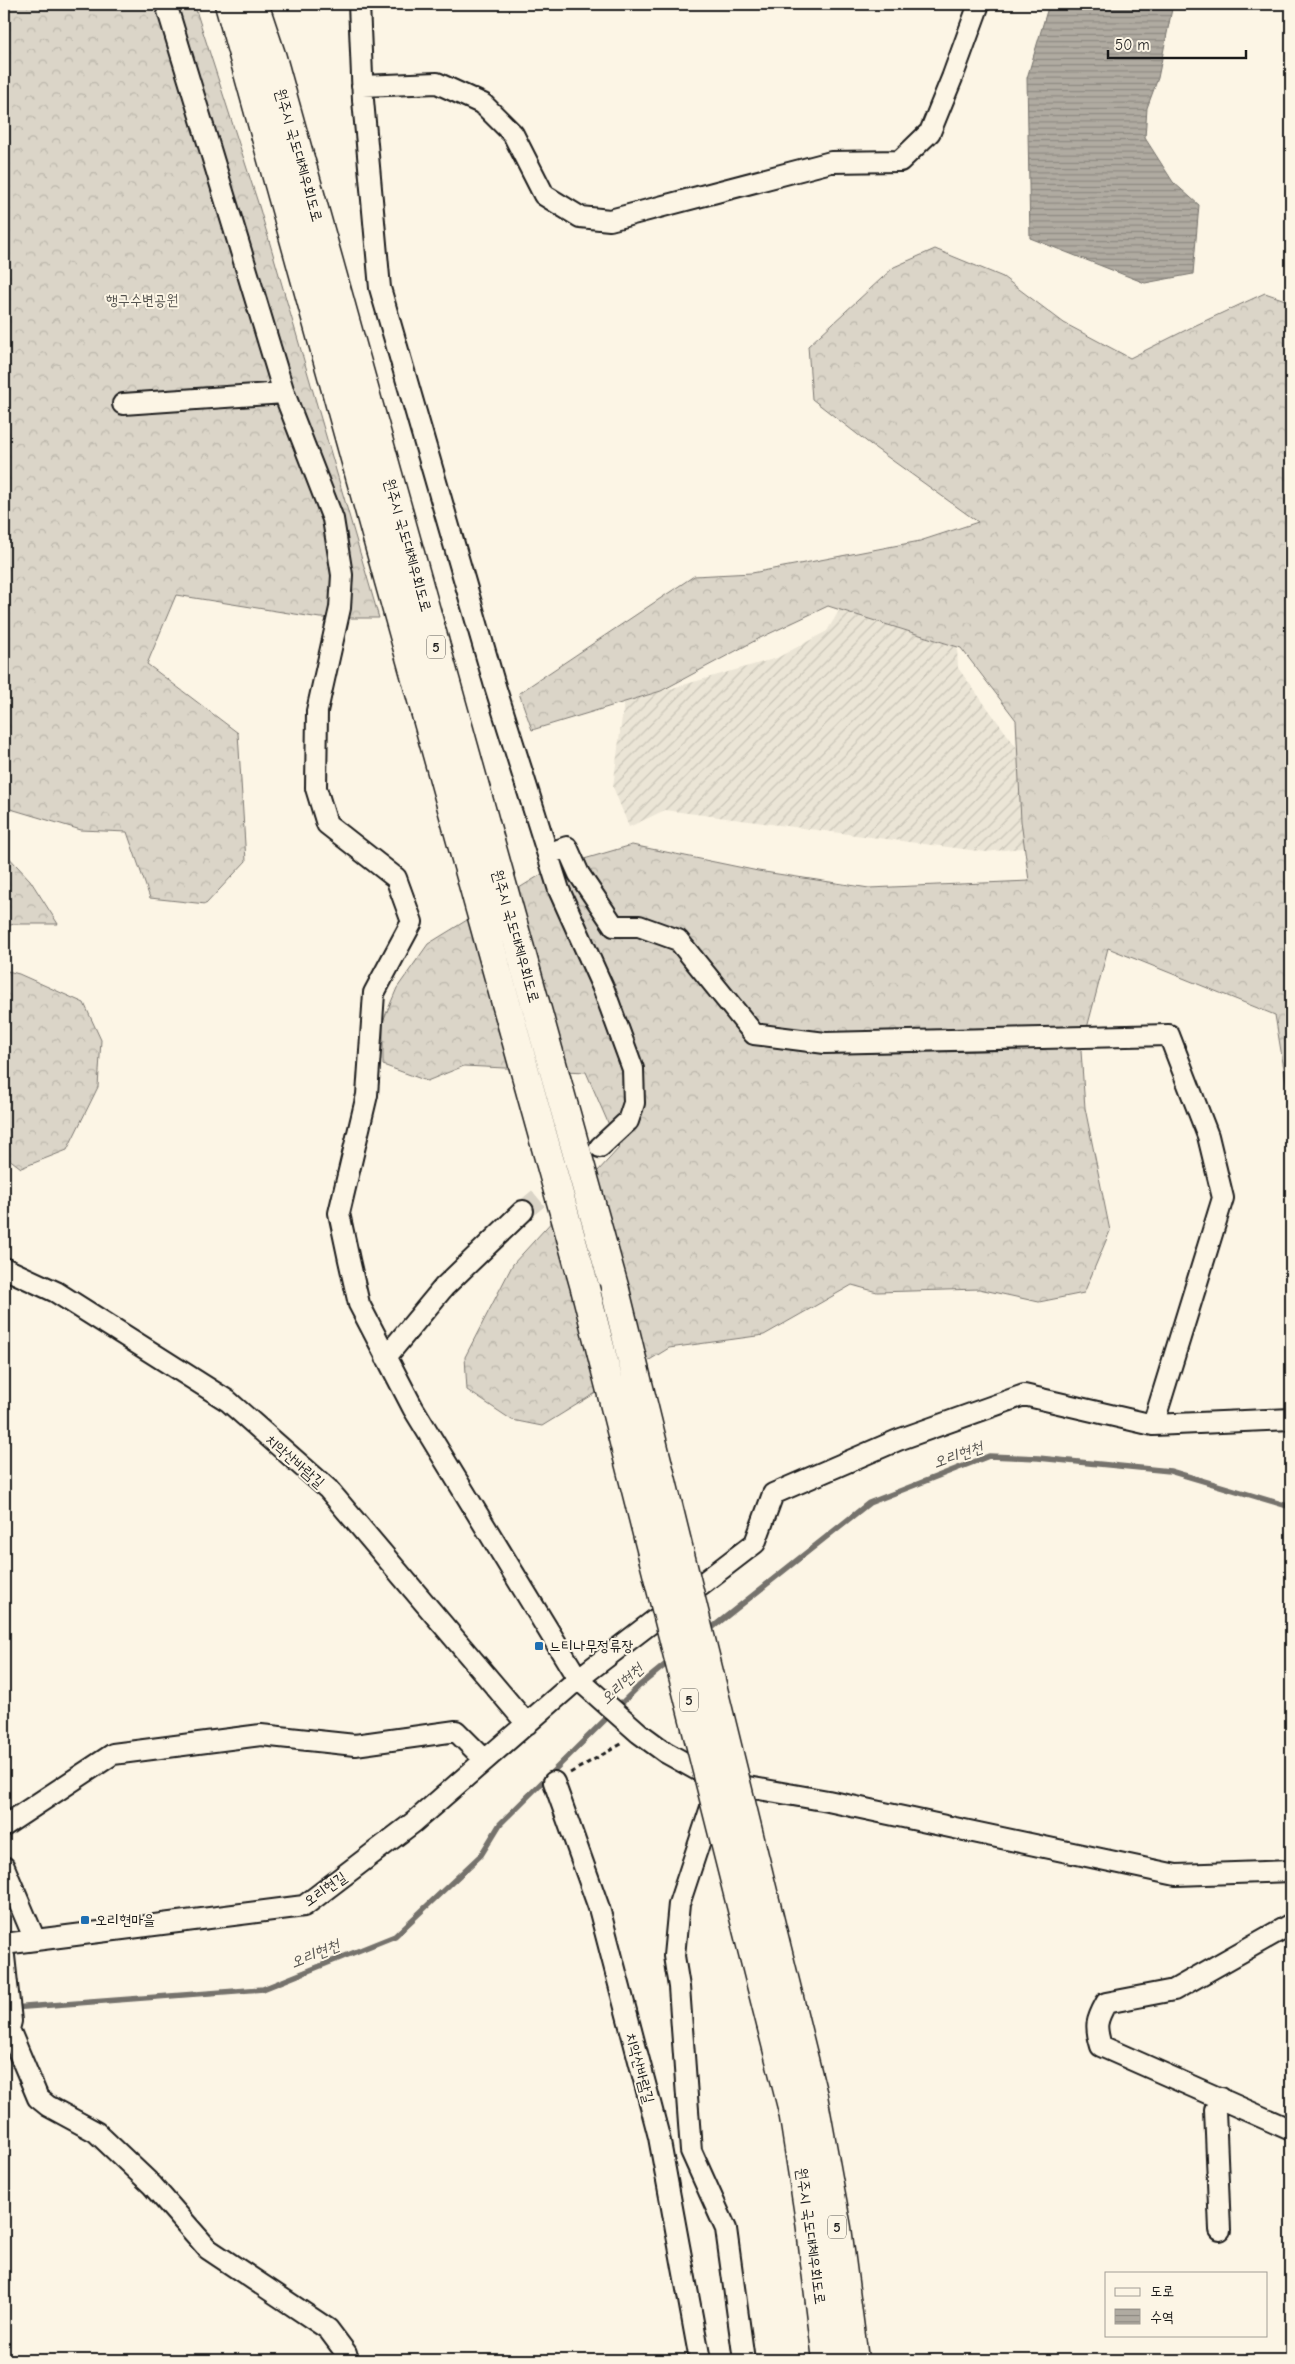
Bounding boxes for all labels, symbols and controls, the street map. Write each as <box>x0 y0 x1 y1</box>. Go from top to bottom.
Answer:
scale bar <box>1108 28 1245 60</box>
text: 50 m <box>1115 36 1150 54</box>
street label: 원주시 국도대체우회도로 <box>271 86 327 224</box>
park label: 행구수변공원 <box>106 291 178 309</box>
street label: 원주시 국도대체우회도로 <box>380 476 436 614</box>
road number: 5 <box>427 636 445 659</box>
street label: 원주시 국도대체우회도로 <box>488 867 544 1005</box>
street label: 치악산바람길 <box>262 1430 328 1492</box>
water label: 오리현천 <box>931 1437 987 1472</box>
place label: 느티나무정류장 <box>549 1637 634 1655</box>
marker: 느티나무정류장 <box>533 1640 545 1652</box>
water label: 오리현천 <box>597 1658 649 1708</box>
road number: 5 <box>680 1688 698 1712</box>
street label: 오리현길 <box>300 1868 350 1910</box>
place label: 오리현마을 <box>95 1911 155 1929</box>
marker: 오리현마을 <box>79 1914 91 1926</box>
water label: 오리현천 <box>288 1935 344 1972</box>
street label: 치악산바람길 <box>622 2031 658 2105</box>
street label: 원주시 국도대체우회도로 <box>792 2167 830 2305</box>
road number: 5 <box>828 2216 846 2238</box>
legend <box>1105 2272 1268 2336</box>
text: 도로 <box>1150 2282 1174 2300</box>
text: 수역 <box>1150 2308 1174 2326</box>

